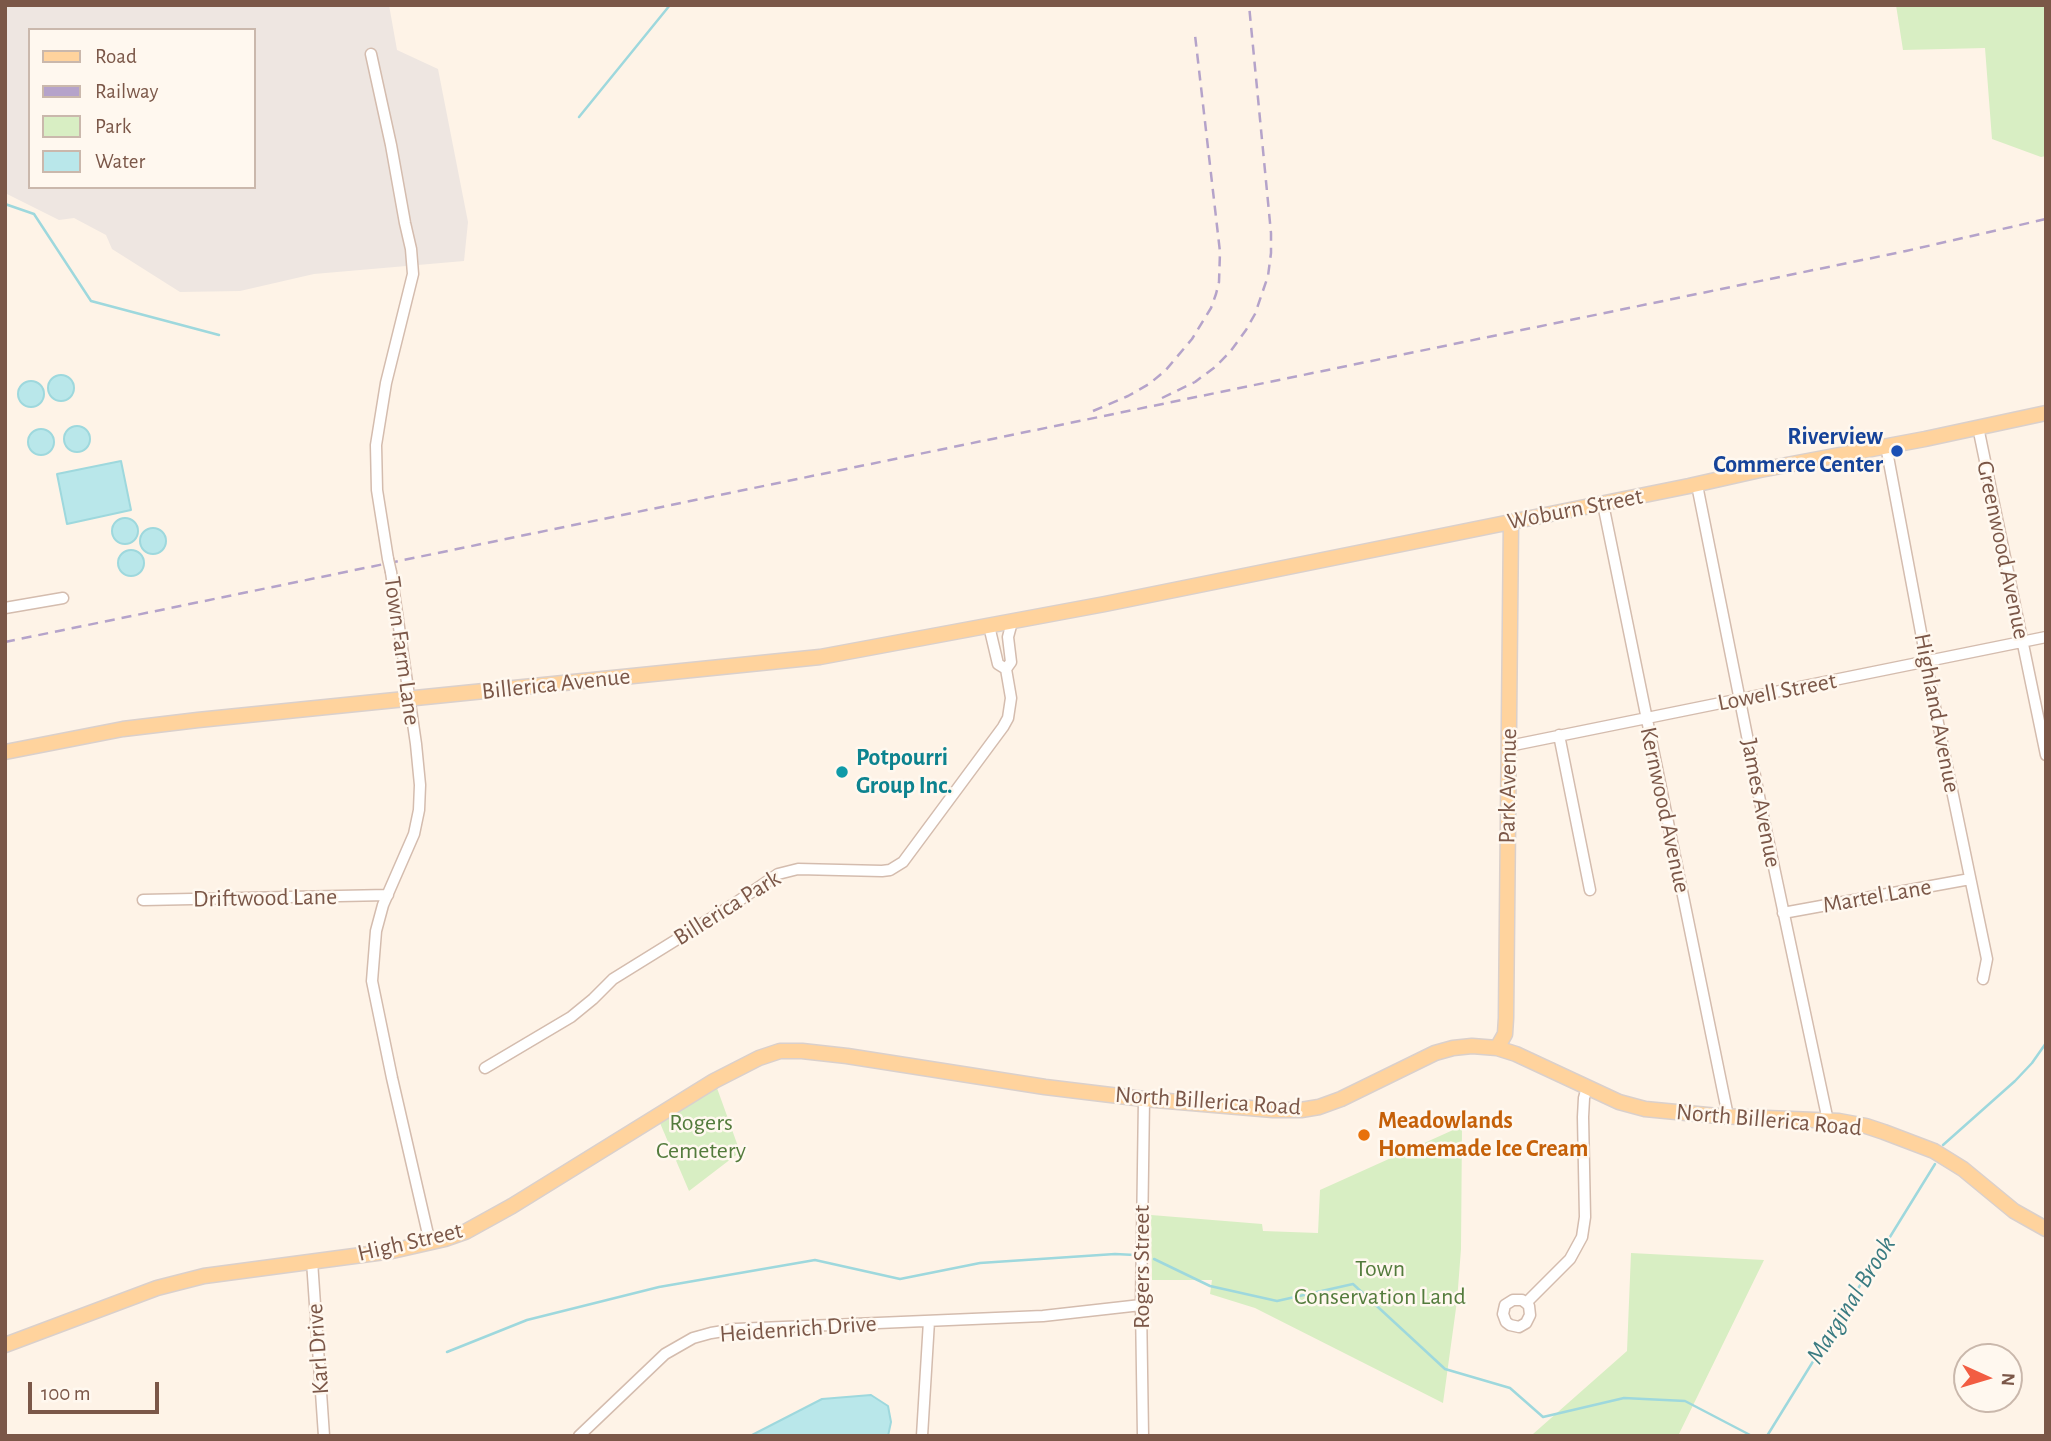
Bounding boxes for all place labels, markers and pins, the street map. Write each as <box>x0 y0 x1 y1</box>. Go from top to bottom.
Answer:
place label: Riverview Commerce Center <box>1713 423 1883 479</box>
marker: Riverview Commerce Center <box>1889 443 1905 459</box>
place label: Potpourri Group Inc. <box>856 744 953 800</box>
marker: Potpourri Group Inc. <box>834 764 850 780</box>
place label: Meadowlands Homemade Ice Cream <box>1378 1107 1588 1163</box>
marker: Meadowlands Homemade Ice Cream <box>1356 1127 1372 1143</box>

